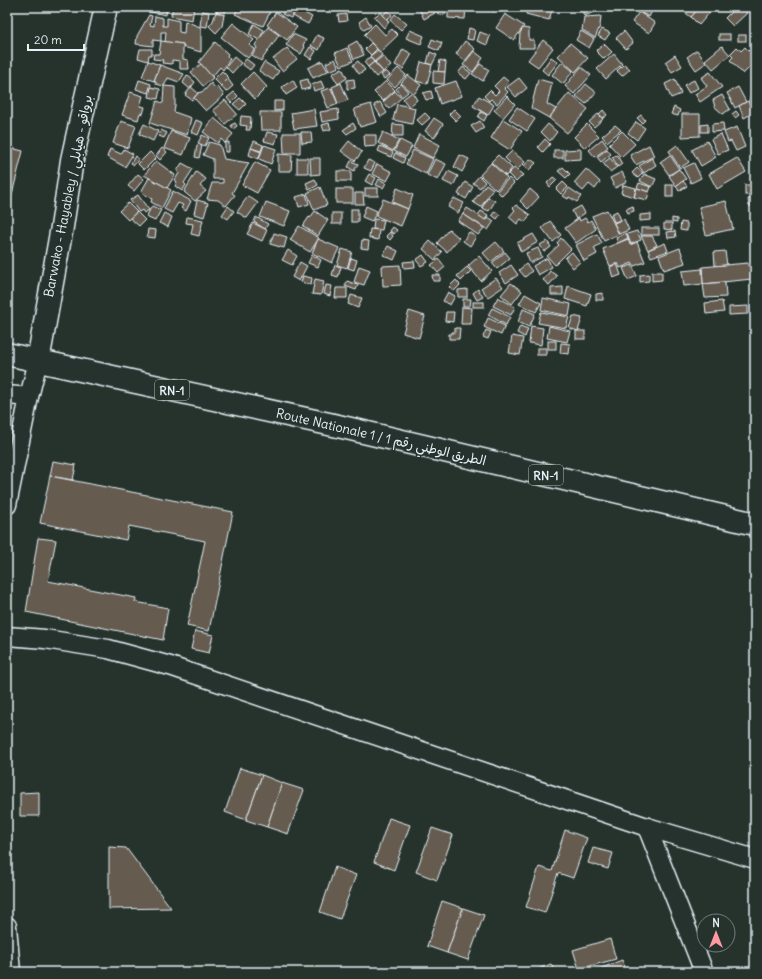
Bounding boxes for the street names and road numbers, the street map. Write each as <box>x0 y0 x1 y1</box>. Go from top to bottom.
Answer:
street label: Barwako - Hayabley / برواقو - هيابلي <box>40 94 99 299</box>
road number: RN-1 <box>155 380 189 400</box>
street label: Route Nationale 1 / الطريق الوطني رقم 1 <box>274 405 488 472</box>
road number: RN-1 <box>529 465 563 485</box>

